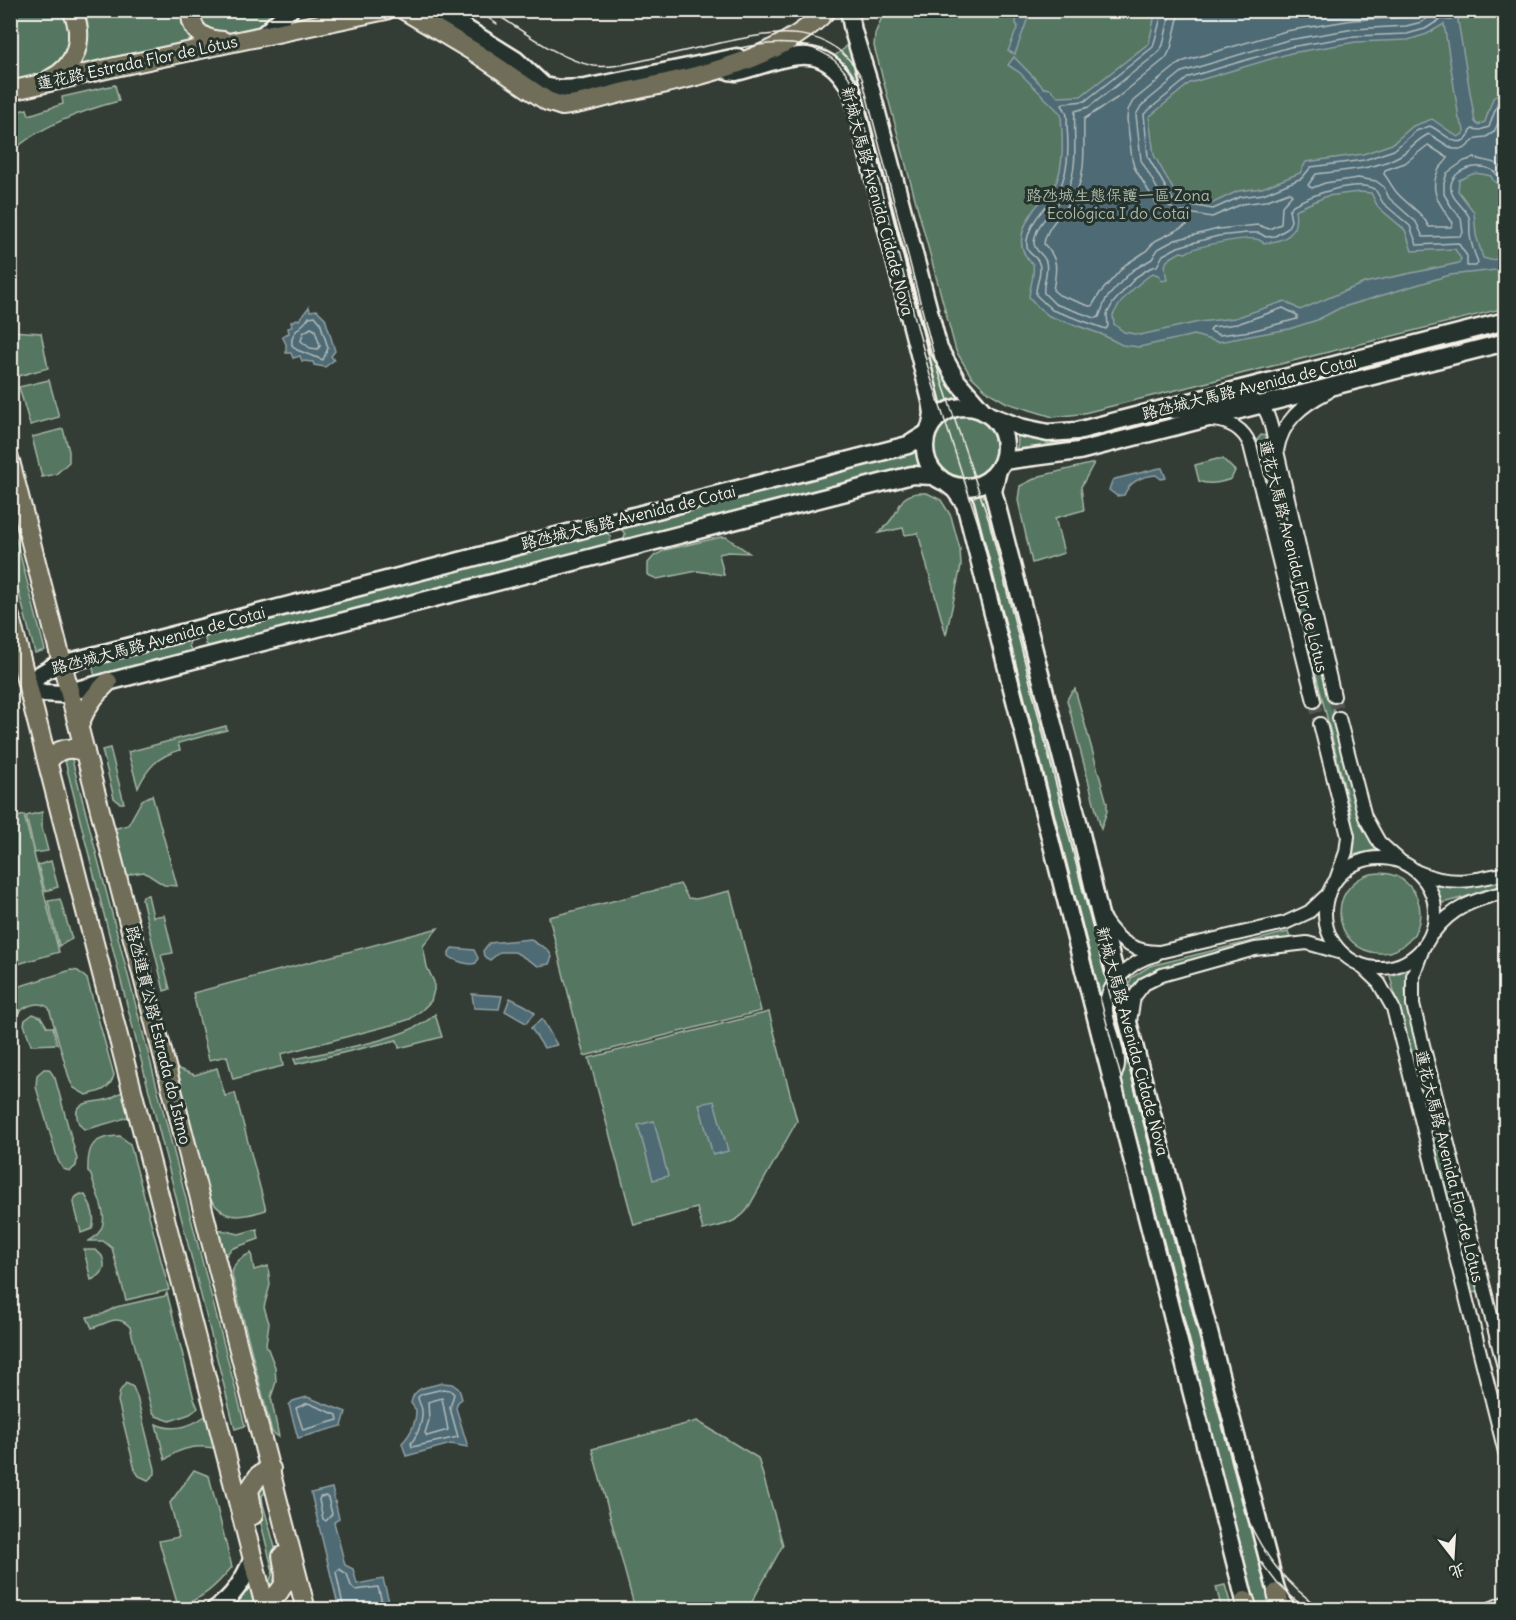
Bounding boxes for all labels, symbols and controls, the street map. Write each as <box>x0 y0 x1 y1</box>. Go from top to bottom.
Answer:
street label: 蓮花路 Estrada Flor de Lótus <box>35 31 239 93</box>
street label: 新城大馬路 Avenida Cidade Nova <box>838 84 918 318</box>
park label: 路氹城生態保護一區 Zona Ecológica I do Cotai <box>1026 185 1210 223</box>
street label: 路氹城大馬路 Avenida de Cotai <box>1140 351 1358 423</box>
street label: 蓮花大馬路 Avenida Flor de Lótus <box>1255 438 1333 674</box>
street label: 路氹城大馬路 Avenida de Cotai <box>519 481 737 553</box>
street label: 路氹城大馬路 Avenida de Cotai <box>49 602 267 678</box>
street label: 路氹連貫公路 Estrada do Istmo <box>122 924 196 1146</box>
street label: 新城大馬路 Avenida Cidade Nova <box>1093 924 1173 1158</box>
street label: 蓮花大馬路 Avenida Flor de Lótus <box>1411 1048 1489 1284</box>
north arrow <box>1423 1527 1483 1587</box>
text: 北 <box>1447 1559 1468 1583</box>

